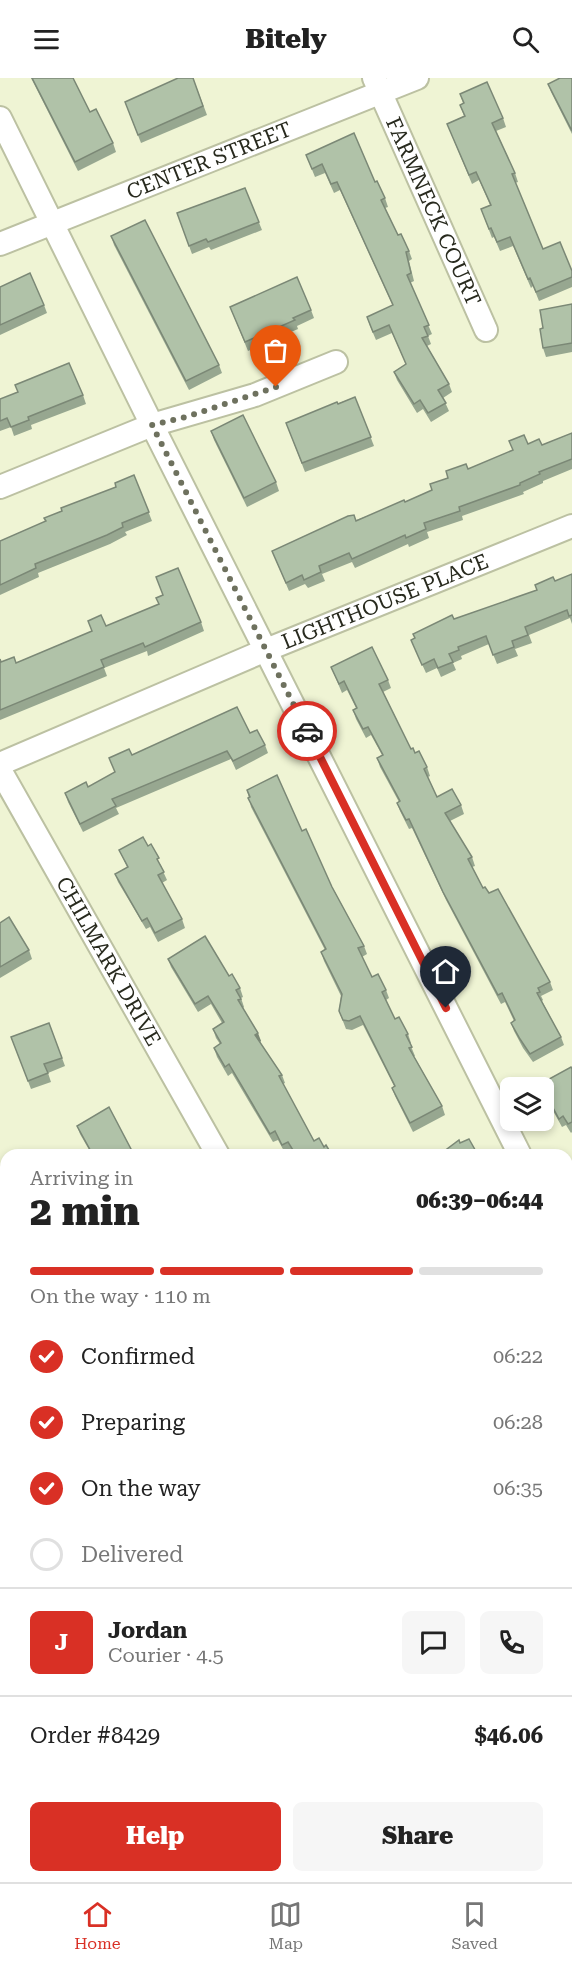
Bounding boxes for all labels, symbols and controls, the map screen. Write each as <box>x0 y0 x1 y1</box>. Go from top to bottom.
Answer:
icon: menu <box>30 23 63 56</box>
text: Bitely <box>245 23 327 55</box>
icon: search <box>509 23 542 56</box>
street label: FARMNECK COURT <box>381 113 486 309</box>
street label: CENTER STREET <box>123 117 295 204</box>
pin <box>250 325 301 387</box>
icon: bag <box>259 334 292 367</box>
street label: LIGHTHOUSE PLACE <box>278 549 492 654</box>
courier <box>277 701 337 761</box>
icon: car <box>291 715 324 748</box>
street label: CHILMARK DRIVE <box>51 873 166 1050</box>
pin <box>420 946 471 1008</box>
icon: home <box>429 955 462 988</box>
map controls <box>500 1077 554 1131</box>
button: layers <box>500 1077 554 1131</box>
text: Arriving in <box>30 1166 133 1190</box>
text: 06:39–06:44 <box>416 1188 543 1213</box>
text: 2 min <box>30 1189 140 1235</box>
text: On the way · 110 m <box>30 1284 211 1308</box>
icon: check <box>30 1340 63 1373</box>
text: Confirmed <box>81 1344 195 1369</box>
text: 06:22 <box>493 1344 543 1368</box>
icon: check <box>30 1406 63 1439</box>
text: Preparing <box>81 1410 185 1435</box>
text: 06:28 <box>493 1410 543 1434</box>
icon: check <box>30 1472 63 1505</box>
text: On the way <box>81 1476 201 1501</box>
text: 06:35 <box>493 1476 543 1500</box>
text: Delivered <box>81 1542 183 1567</box>
button: chat <box>402 1611 465 1674</box>
button: phone <box>480 1611 543 1674</box>
text: Jordan <box>108 1618 187 1643</box>
text: J <box>55 1630 68 1655</box>
text: Courier · 4.5 <box>108 1643 224 1667</box>
text: Order #8429 <box>30 1723 160 1748</box>
text: $46.06 <box>474 1723 543 1748</box>
button: Help <box>30 1802 281 1871</box>
button: Share <box>293 1802 543 1871</box>
tab: Home <box>74 1898 121 1953</box>
tab: Map <box>269 1898 303 1953</box>
tab: Saved <box>451 1898 498 1953</box>

